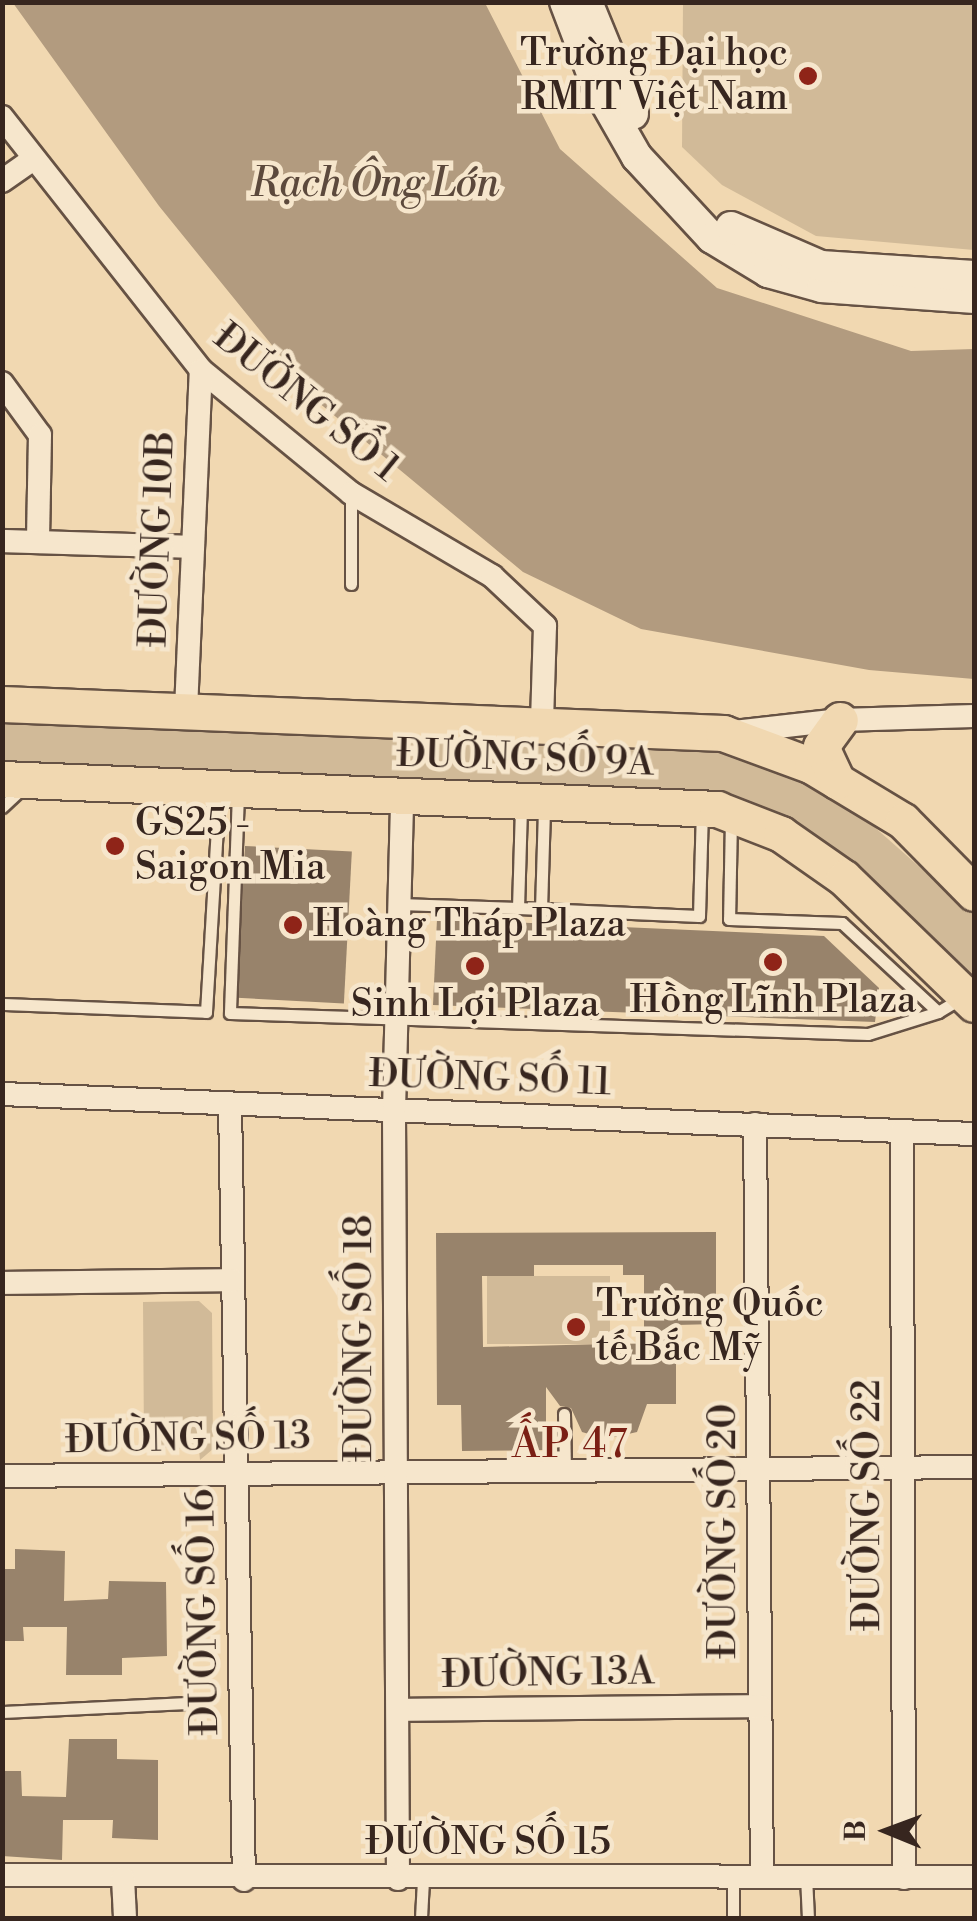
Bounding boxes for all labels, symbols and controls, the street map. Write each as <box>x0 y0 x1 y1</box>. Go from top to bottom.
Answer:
place label: Trường Đại học RMIT Việt Nam <box>520 31 788 120</box>
marker: Trường Đại học RMIT Việt Nam <box>797 65 819 87</box>
water label: Rạch Ông Lớn <box>251 160 499 208</box>
street label: ĐƯỜNG SỐ 1 <box>204 315 408 491</box>
street label: ĐƯỜNG 10B <box>131 430 185 648</box>
street label: ĐƯỜNG SỐ 9A <box>396 732 654 786</box>
place label: GS25 - Saigon Mia <box>135 801 325 891</box>
marker: GS25 - Saigon Mia <box>104 835 126 857</box>
place label: Hoàng Tháp Plaza <box>313 902 626 948</box>
marker: Hoàng Tháp Plaza <box>282 914 304 936</box>
marker: Hồng Lĩnh Plaza <box>762 951 784 973</box>
marker: Sinh Lợi Plaza <box>464 955 486 977</box>
place label: Hồng Lĩnh Plaza <box>630 978 916 1024</box>
place label: Sinh Lợi Plaza <box>351 982 599 1028</box>
street label: ĐƯỜNG SỐ 11 <box>368 1052 612 1106</box>
street label: ĐƯỜNG SỐ 18 <box>337 1214 383 1462</box>
place label: Trường Quốc tế Bắc Mỹ <box>596 1282 824 1372</box>
marker: Trường Quốc tế Bắc Mỹ <box>565 1316 587 1338</box>
street label: ĐƯỜNG SỐ 22 <box>845 1379 891 1631</box>
street label: ĐƯỜNG SỐ 20 <box>701 1403 747 1659</box>
street label: ĐƯỜNG SỐ 13 <box>65 1414 311 1464</box>
district label: ẤP 47 <box>512 1421 630 1469</box>
street label: ĐƯỜNG SỐ 16 <box>179 1488 229 1736</box>
street label: ĐƯỜNG 13A <box>441 1649 655 1699</box>
north arrow <box>837 1781 937 1881</box>
street label: ĐƯỜNG SỐ 15 <box>365 1820 611 1866</box>
text: B <box>839 1820 874 1841</box>

